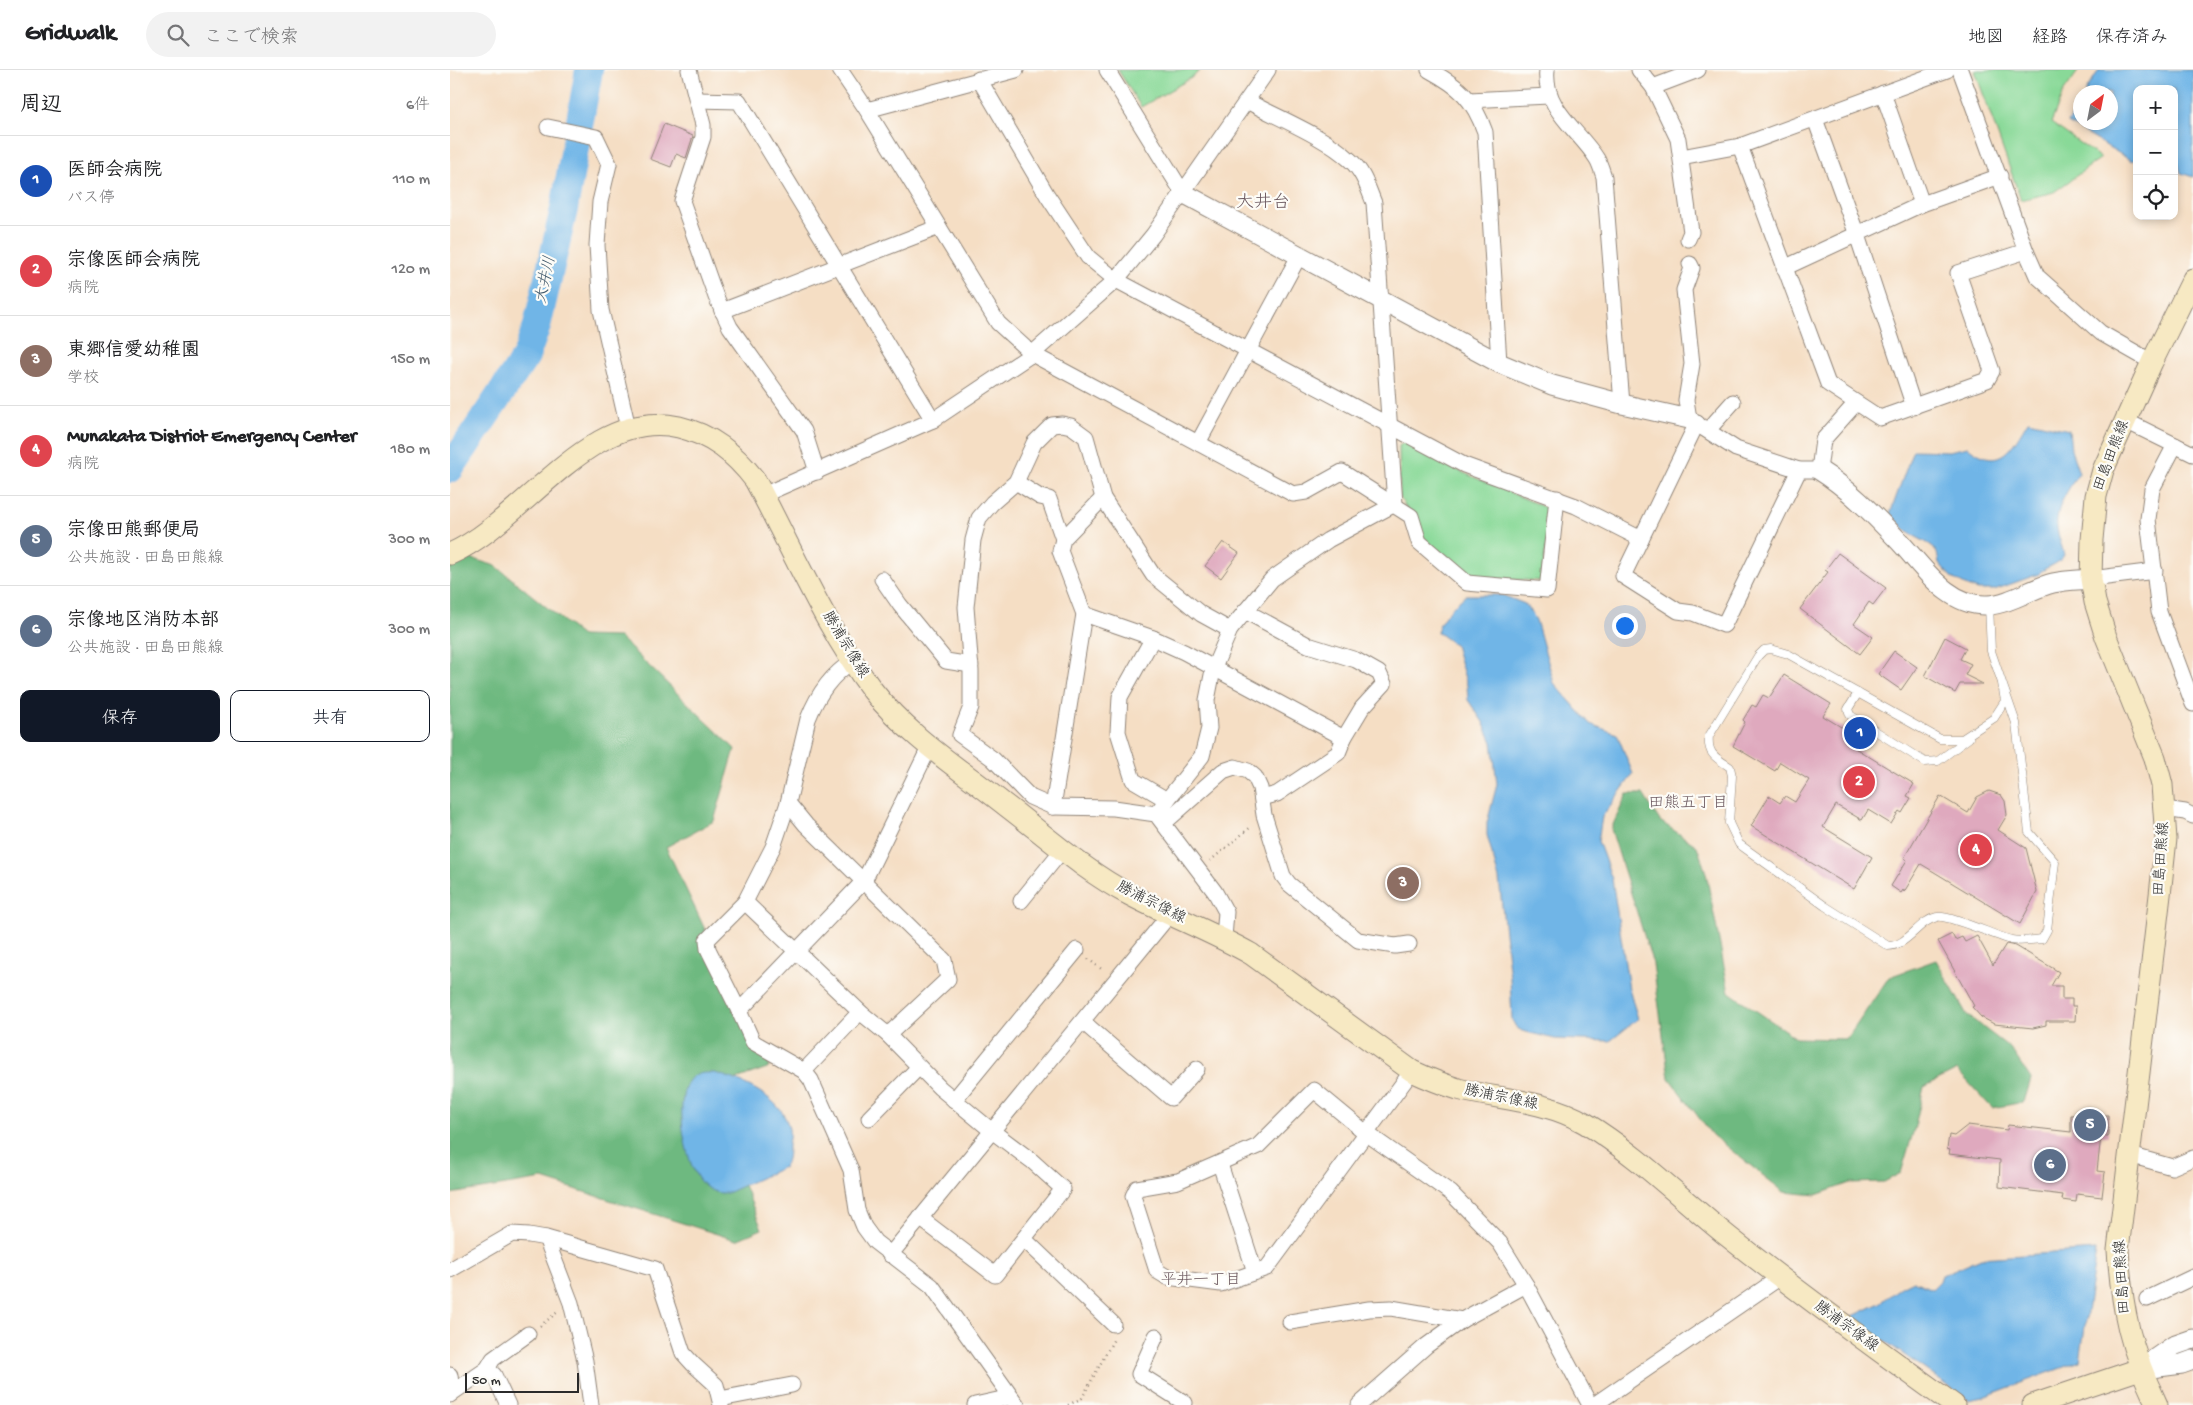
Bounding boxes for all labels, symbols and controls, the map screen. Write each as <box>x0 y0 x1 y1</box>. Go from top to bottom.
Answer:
search box <box>146 12 496 57</box>
text: Gridwalk <box>25 20 116 49</box>
icon: search <box>164 21 192 49</box>
text: ここで検索 <box>204 27 299 50</box>
text: 地図 <box>1968 28 2004 49</box>
text: 経路 <box>2032 28 2068 49</box>
text: 保存済み <box>2096 28 2168 49</box>
north arrow <box>2073 85 2118 130</box>
map controls <box>2133 85 2178 220</box>
button: + <box>2133 85 2178 130</box>
text: 周辺 <box>20 94 62 119</box>
text: 6件 <box>406 97 430 116</box>
button: − <box>2133 130 2178 175</box>
text: 医師会病院 <box>67 160 162 183</box>
text: 1 <box>33 171 39 190</box>
text: 110 m <box>393 171 430 190</box>
button: locate <box>2133 175 2178 220</box>
text: バス停 <box>67 190 115 209</box>
district label: 大井台 <box>1236 192 1290 214</box>
text: 宗像医師会病院 <box>67 250 200 273</box>
water label: 大井川 <box>532 254 561 305</box>
text: 2 <box>32 261 40 280</box>
text: 120 m <box>391 261 430 280</box>
text: 病院 <box>67 280 99 299</box>
text: 東郷信愛幼稚園 <box>67 340 200 363</box>
text: 3 <box>32 351 40 370</box>
text: 150 m <box>391 351 430 370</box>
text: 学校 <box>67 370 99 389</box>
street label: 田島田熊線 <box>2089 417 2134 494</box>
text: Munakata District Emergency Center <box>67 426 357 449</box>
text: 4 <box>32 441 40 460</box>
text: 180 m <box>391 441 430 460</box>
text: 病院 <box>67 456 99 475</box>
text: 宗像田熊郵便局 <box>67 520 200 543</box>
text: 5 <box>32 531 40 550</box>
text: 300 m <box>388 531 430 550</box>
text: 公共施設 · 田島田熊線 <box>67 550 224 569</box>
street label: 勝浦宗像線 <box>818 608 873 682</box>
text: 宗像地区消防本部 <box>67 610 219 633</box>
your location <box>1612 613 1638 639</box>
text: 6 <box>32 621 40 640</box>
text: 300 m <box>388 621 430 640</box>
text: 公共施設 · 田島田熊線 <box>67 640 224 659</box>
button: 保存 <box>20 690 220 742</box>
button: 共有 <box>230 690 430 742</box>
pin: 1 <box>1844 714 1876 752</box>
pin: 2 <box>1843 763 1875 801</box>
district label: 田熊五丁目 <box>1648 794 1728 814</box>
street label: 田島田熊線 <box>2149 821 2174 897</box>
pin: 4 <box>1960 831 1992 869</box>
pin: 3 <box>1387 864 1419 902</box>
street label: 勝浦宗像線 <box>1113 877 1189 928</box>
street label: 勝浦宗像線 <box>1462 1080 1540 1115</box>
pin: 5 <box>2074 1106 2106 1144</box>
pin: 6 <box>2034 1146 2066 1184</box>
street label: 田島田熊線 <box>2110 1239 2135 1315</box>
district label: 平井一丁目 <box>1161 1271 1241 1291</box>
street label: 勝浦宗像線 <box>1810 1297 1882 1356</box>
scale bar <box>465 1370 579 1393</box>
text: 50 m <box>472 1373 501 1390</box>

